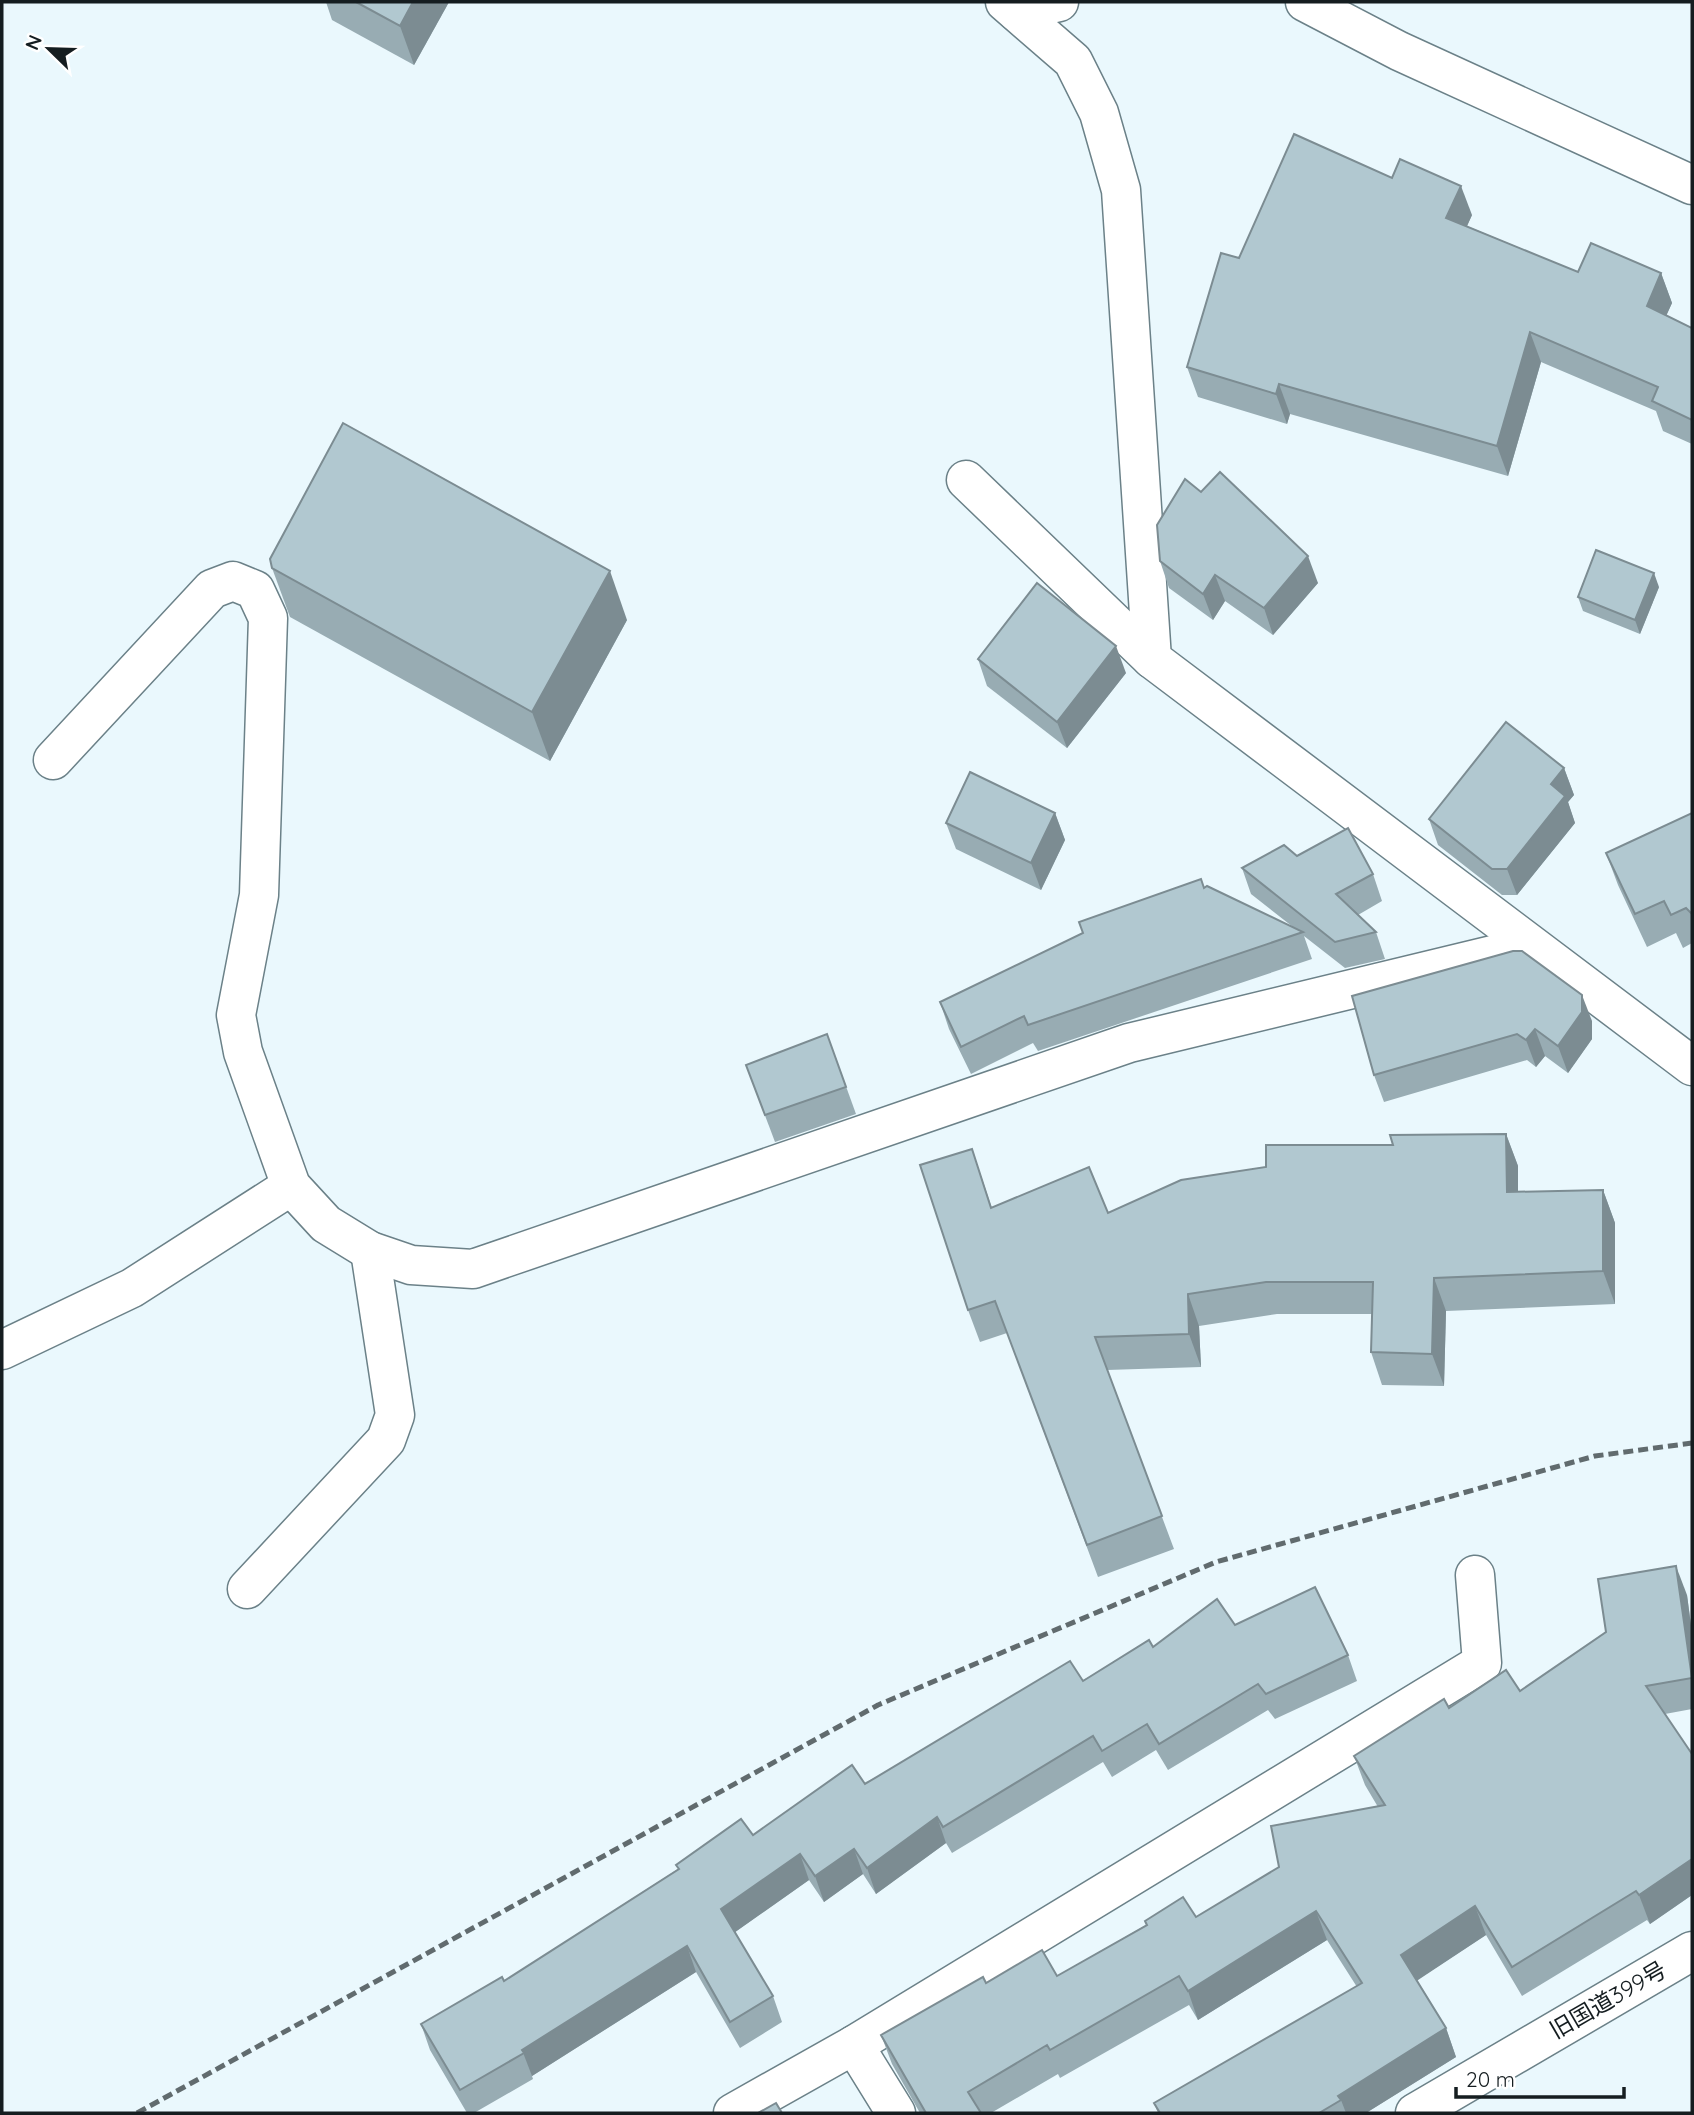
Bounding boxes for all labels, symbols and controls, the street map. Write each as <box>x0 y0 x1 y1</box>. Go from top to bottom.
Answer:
north arrow <box>14 14 84 84</box>
text: N <box>20 31 47 53</box>
street label: 旧国道399号 <box>1544 1955 1671 2045</box>
scale bar <box>1456 2056 1624 2100</box>
text: 20 m <box>1466 2066 1515 2092</box>

